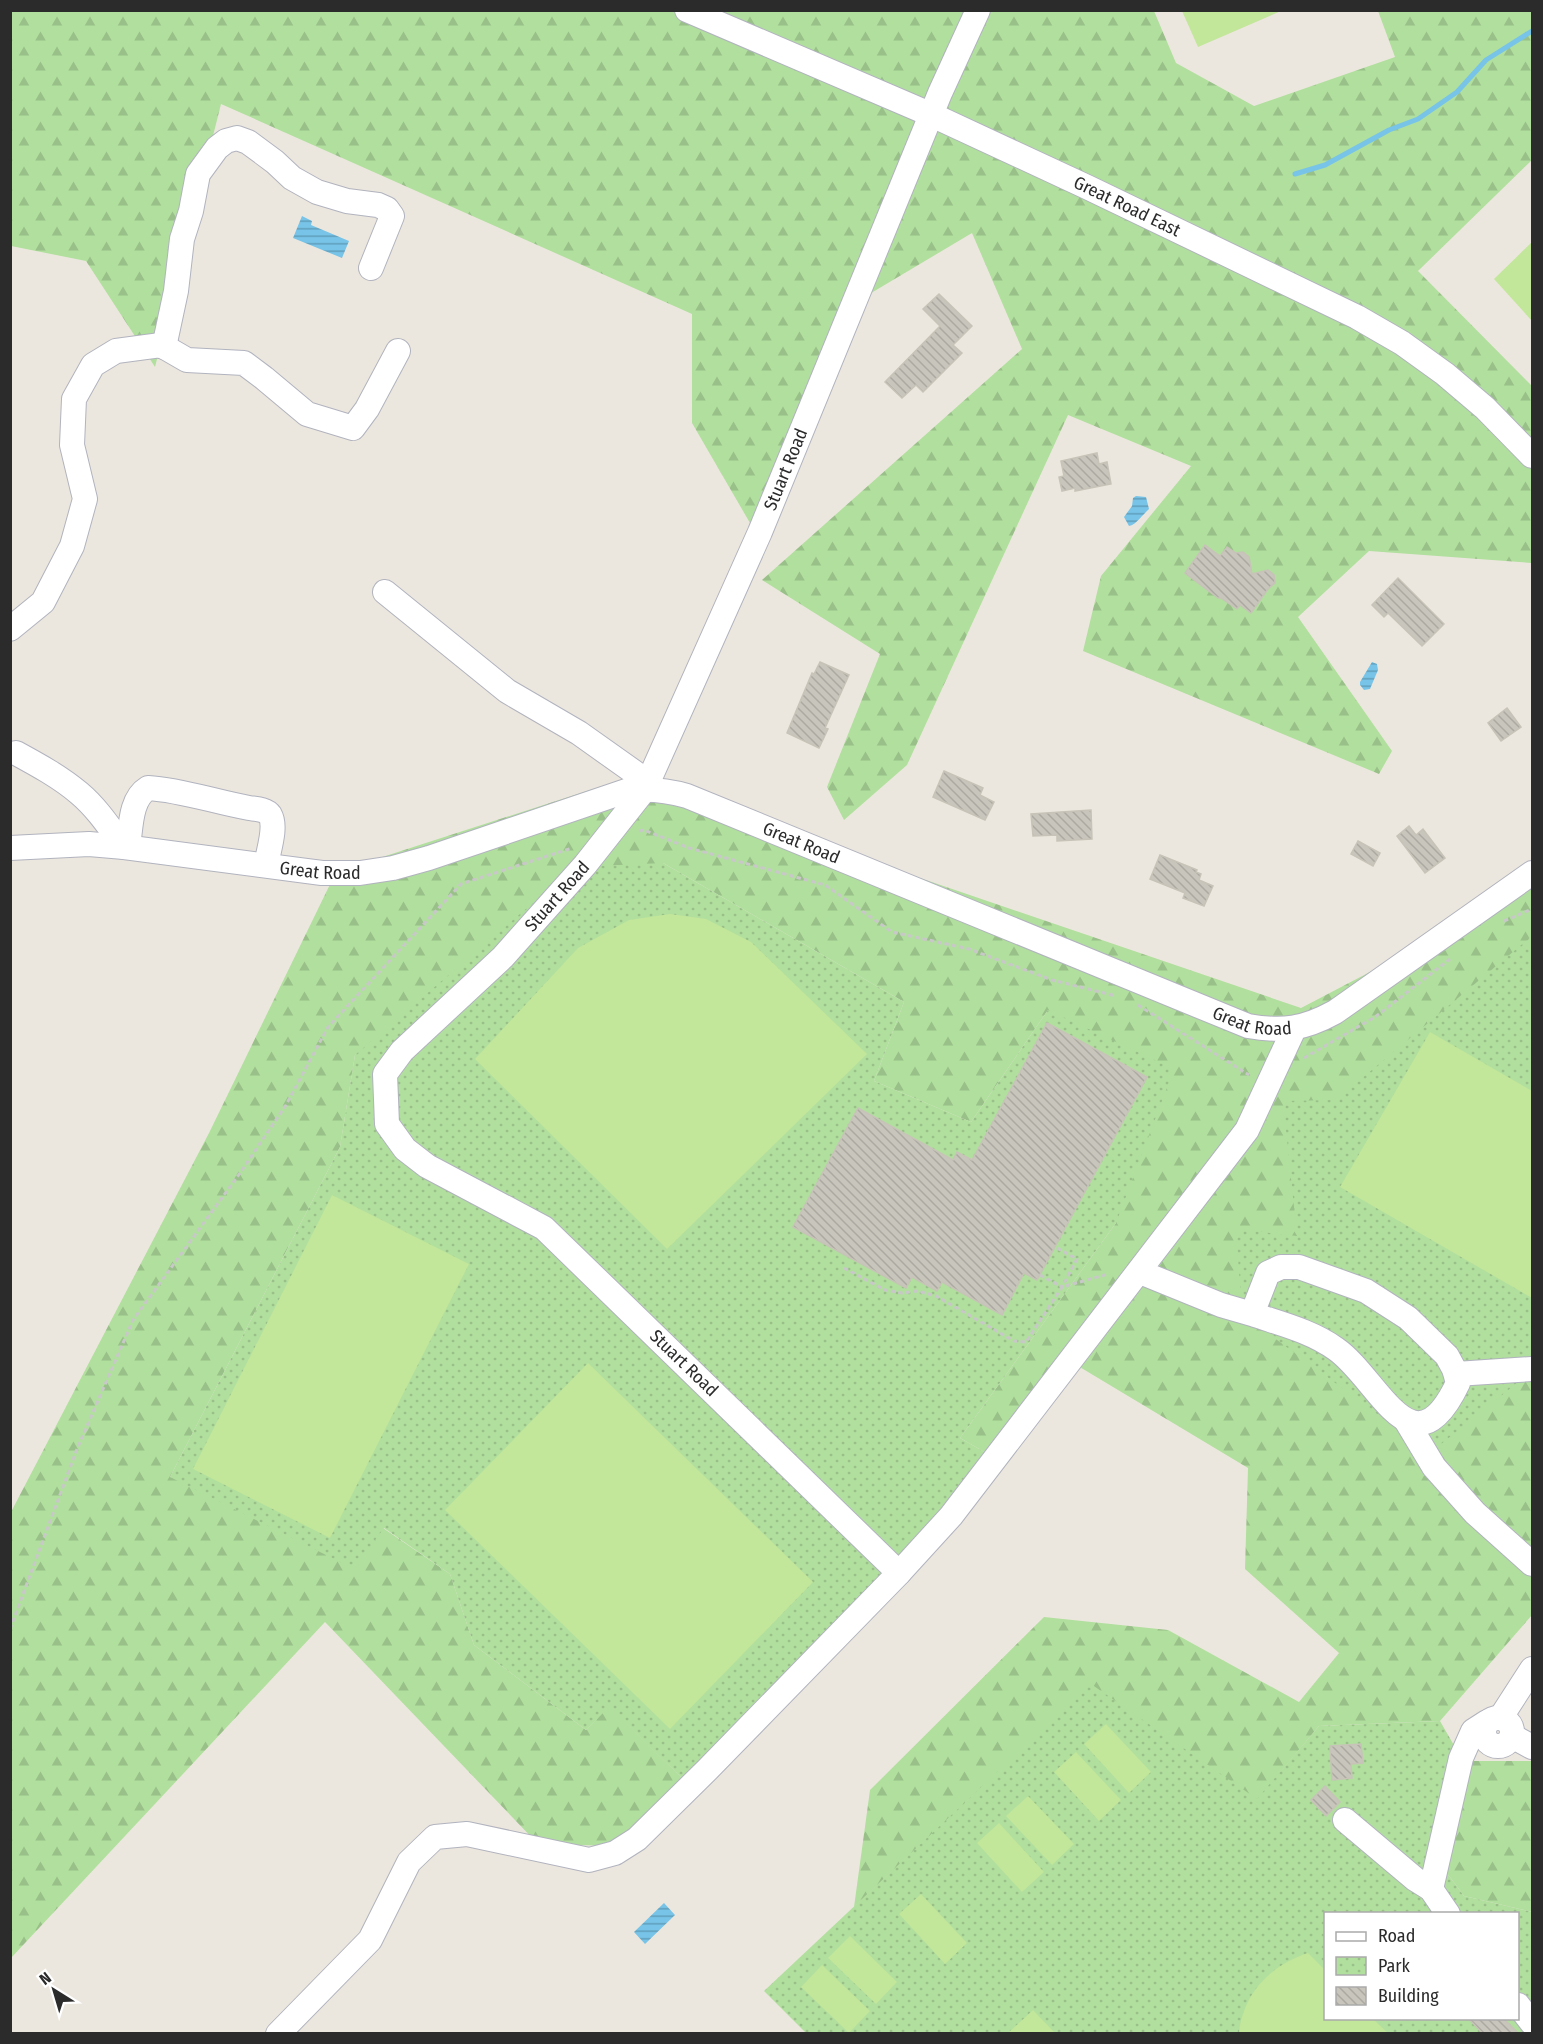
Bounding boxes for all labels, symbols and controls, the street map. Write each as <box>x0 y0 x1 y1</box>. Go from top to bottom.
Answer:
street label: Great Road East <box>1070 171 1184 241</box>
street label: Stuart Road <box>759 425 812 514</box>
street label: Great Road <box>760 817 843 868</box>
street label: Great Road <box>278 857 361 884</box>
street label: Stuart Road <box>520 857 594 936</box>
street label: Great Road <box>1209 1002 1293 1040</box>
street label: Stuart Road <box>645 1325 723 1401</box>
legend <box>1324 1912 1519 2020</box>
text: Road <box>1378 1925 1415 1947</box>
text: Park <box>1378 1955 1411 1977</box>
north arrow <box>24 1960 84 2020</box>
text: N <box>36 1968 55 1989</box>
text: Building <box>1378 1985 1439 2007</box>

